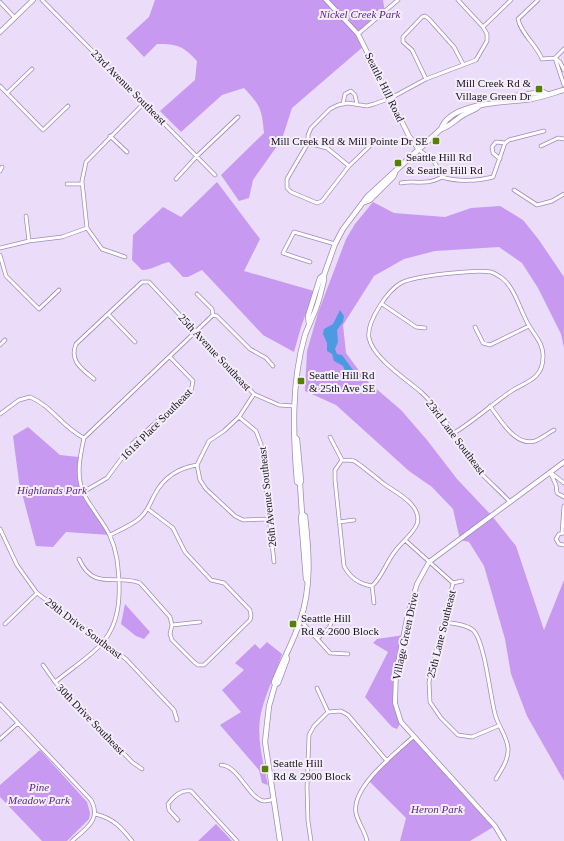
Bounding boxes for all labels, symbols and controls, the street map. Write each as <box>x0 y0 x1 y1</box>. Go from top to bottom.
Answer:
park label: Nickel Creek Park <box>319 8 402 20</box>
street label: 23rd Avenue Southeast <box>89 47 169 127</box>
street label: Seattle Hill Road <box>363 50 407 124</box>
place label: Mill Creek Rd & Village Green Dr <box>455 77 531 102</box>
marker: Mill Creek Rd & Village Green Dr <box>534 84 544 94</box>
place label: Mill Creek Rd & Mill Pointe Dr SE <box>271 135 428 147</box>
marker: Mill Creek Rd & Mill Pointe Dr SE <box>431 136 441 146</box>
place label: Seattle Hill Rd & Seattle Hill Rd <box>406 151 483 176</box>
marker: Seattle Hill Rd & Seattle Hill Rd <box>393 158 403 168</box>
street label: 25th Avenue Southeast <box>176 311 254 393</box>
place label: Seattle Hill Rd & 25th Ave SE <box>309 369 375 394</box>
marker: Seattle Hill Rd & 25th Ave SE <box>296 376 306 386</box>
street label: 161st Place Southeast <box>118 386 194 462</box>
street label: 23rd Lane Southeast <box>424 397 488 477</box>
street label: 26th Avenue Southeast <box>256 446 278 548</box>
park label: Highlands Park <box>16 484 88 496</box>
street label: 25th Lane Southeast <box>424 589 458 679</box>
street label: Village Green Drive <box>390 591 420 681</box>
street label: 29th Drive Southeast <box>43 595 125 661</box>
place label: Seattle Hill Rd & 2600 Block <box>301 612 379 637</box>
marker: Seattle Hill Rd & 2600 Block <box>288 619 298 629</box>
street label: 30th Drive Southeast <box>54 681 128 757</box>
place label: Seattle Hill Rd & 2900 Block <box>273 757 351 782</box>
marker: Seattle Hill Rd & 2900 Block <box>260 764 270 774</box>
park label: Pine Meadow Park <box>7 781 71 806</box>
park label: Heron Park <box>410 803 464 815</box>

